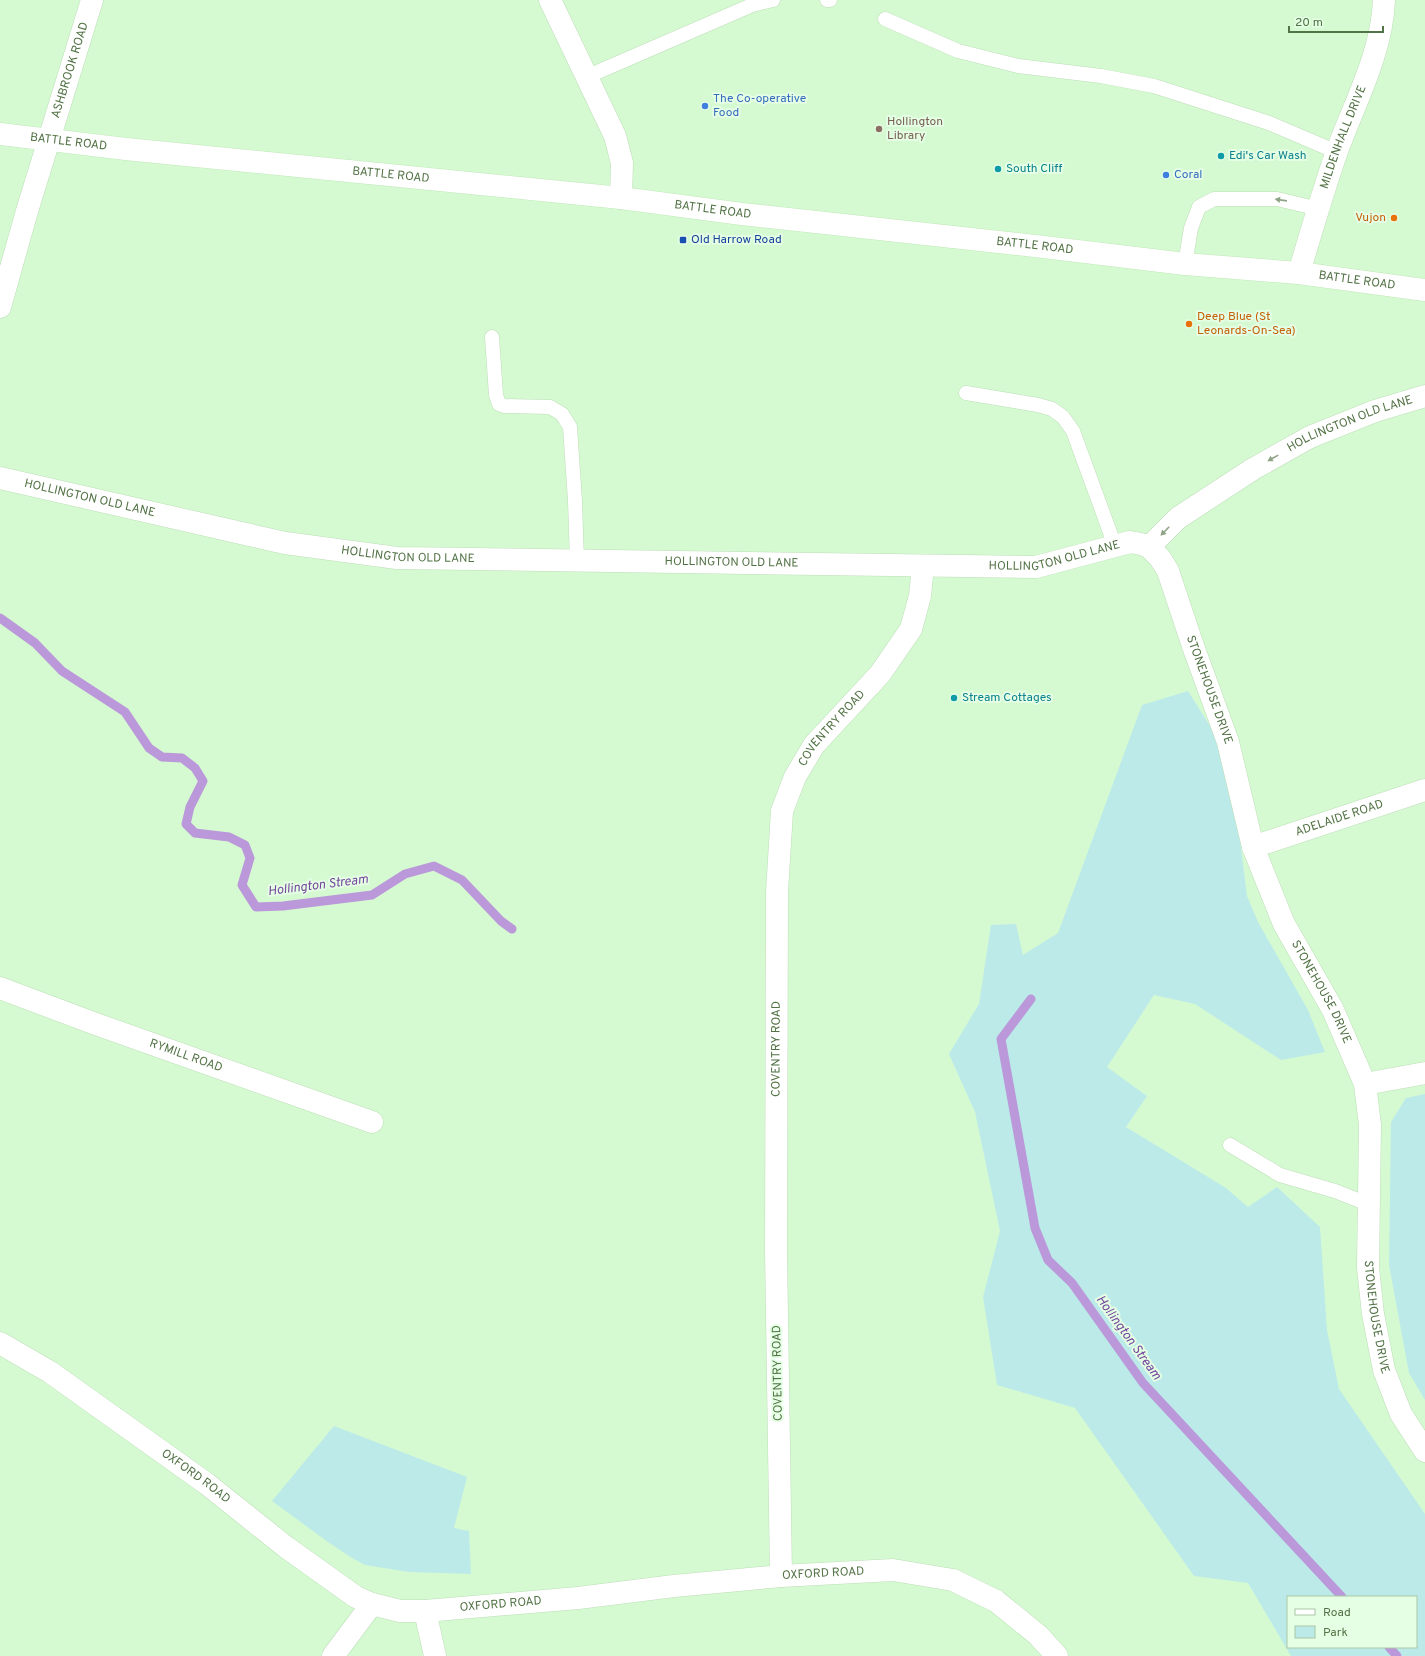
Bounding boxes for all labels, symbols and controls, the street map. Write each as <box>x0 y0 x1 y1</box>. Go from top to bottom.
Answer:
scale bar <box>1289 8 1383 34</box>
text: 20 m <box>1295 15 1323 31</box>
street label: ASHBROOK ROAD <box>48 20 93 120</box>
street label: MILDENHALL DRIVE <box>1317 83 1371 191</box>
place label: The Co-operative Food <box>713 91 806 121</box>
marker: The Co-operative Food <box>700 101 710 111</box>
place label: Hollington Library <box>887 114 943 144</box>
marker: Hollington Library <box>874 124 884 134</box>
street label: BATTLE ROAD <box>29 130 108 155</box>
place label: Edi's Car Wash <box>1229 148 1307 164</box>
marker: Edi's Car Wash <box>1216 151 1226 161</box>
place label: South Cliff <box>1006 161 1062 177</box>
street label: BATTLE ROAD <box>351 163 430 187</box>
marker: South Cliff <box>993 164 1003 174</box>
place label: Coral <box>1174 167 1202 183</box>
marker: Coral <box>1161 170 1171 180</box>
street label: BATTLE ROAD <box>673 197 752 223</box>
one-way arrow <box>1274 197 1287 203</box>
place label: Vujon <box>1355 210 1386 226</box>
marker: Vujon <box>1389 213 1399 223</box>
place label: Old Harrow Road <box>691 232 782 248</box>
street label: BATTLE ROAD <box>996 234 1074 258</box>
marker: Old Harrow Road <box>678 235 688 245</box>
street label: BATTLE ROAD <box>1317 268 1396 294</box>
place label: Deep Blue (St Leonards-On-Sea) <box>1197 309 1296 339</box>
marker: Deep Blue (St Leonards-On-Sea) <box>1184 319 1194 329</box>
street label: HOLLINGTON OLD LANE <box>1284 392 1415 456</box>
one-way arrow <box>1267 454 1278 461</box>
street label: HOLLINGTON OLD LANE <box>23 476 157 521</box>
one-way arrow <box>1160 526 1170 536</box>
street label: HOLLINGTON OLD LANE <box>989 537 1122 575</box>
street label: HOLLINGTON OLD LANE <box>340 543 475 567</box>
street label: HOLLINGTON OLD LANE <box>665 554 799 572</box>
street label: STONEHOUSE DRIVE <box>1182 633 1236 747</box>
street label: COVENTRY ROAD <box>795 687 869 770</box>
place label: Stream Cottages <box>962 690 1052 706</box>
marker: Stream Cottages <box>949 693 959 703</box>
street label: ADELAIDE ROAD <box>1293 796 1386 840</box>
water label: Hollington Stream <box>267 872 369 900</box>
street label: STONEHOUSE DRIVE <box>1287 938 1355 1046</box>
street label: COVENTRY ROAD <box>768 1001 785 1097</box>
street label: RYMILL ROAD <box>147 1036 225 1076</box>
street label: STONEHOUSE DRIVE <box>1360 1260 1393 1376</box>
water label: Hollington Stream <box>1092 1292 1164 1384</box>
street label: COVENTRY ROAD <box>769 1325 787 1421</box>
street label: OXFORD ROAD <box>158 1446 233 1507</box>
street label: OXFORD ROAD <box>782 1564 865 1584</box>
street label: OXFORD ROAD <box>459 1593 542 1616</box>
legend <box>1287 1596 1417 1648</box>
text: Road <box>1323 1605 1351 1621</box>
text: Park <box>1323 1625 1348 1641</box>

